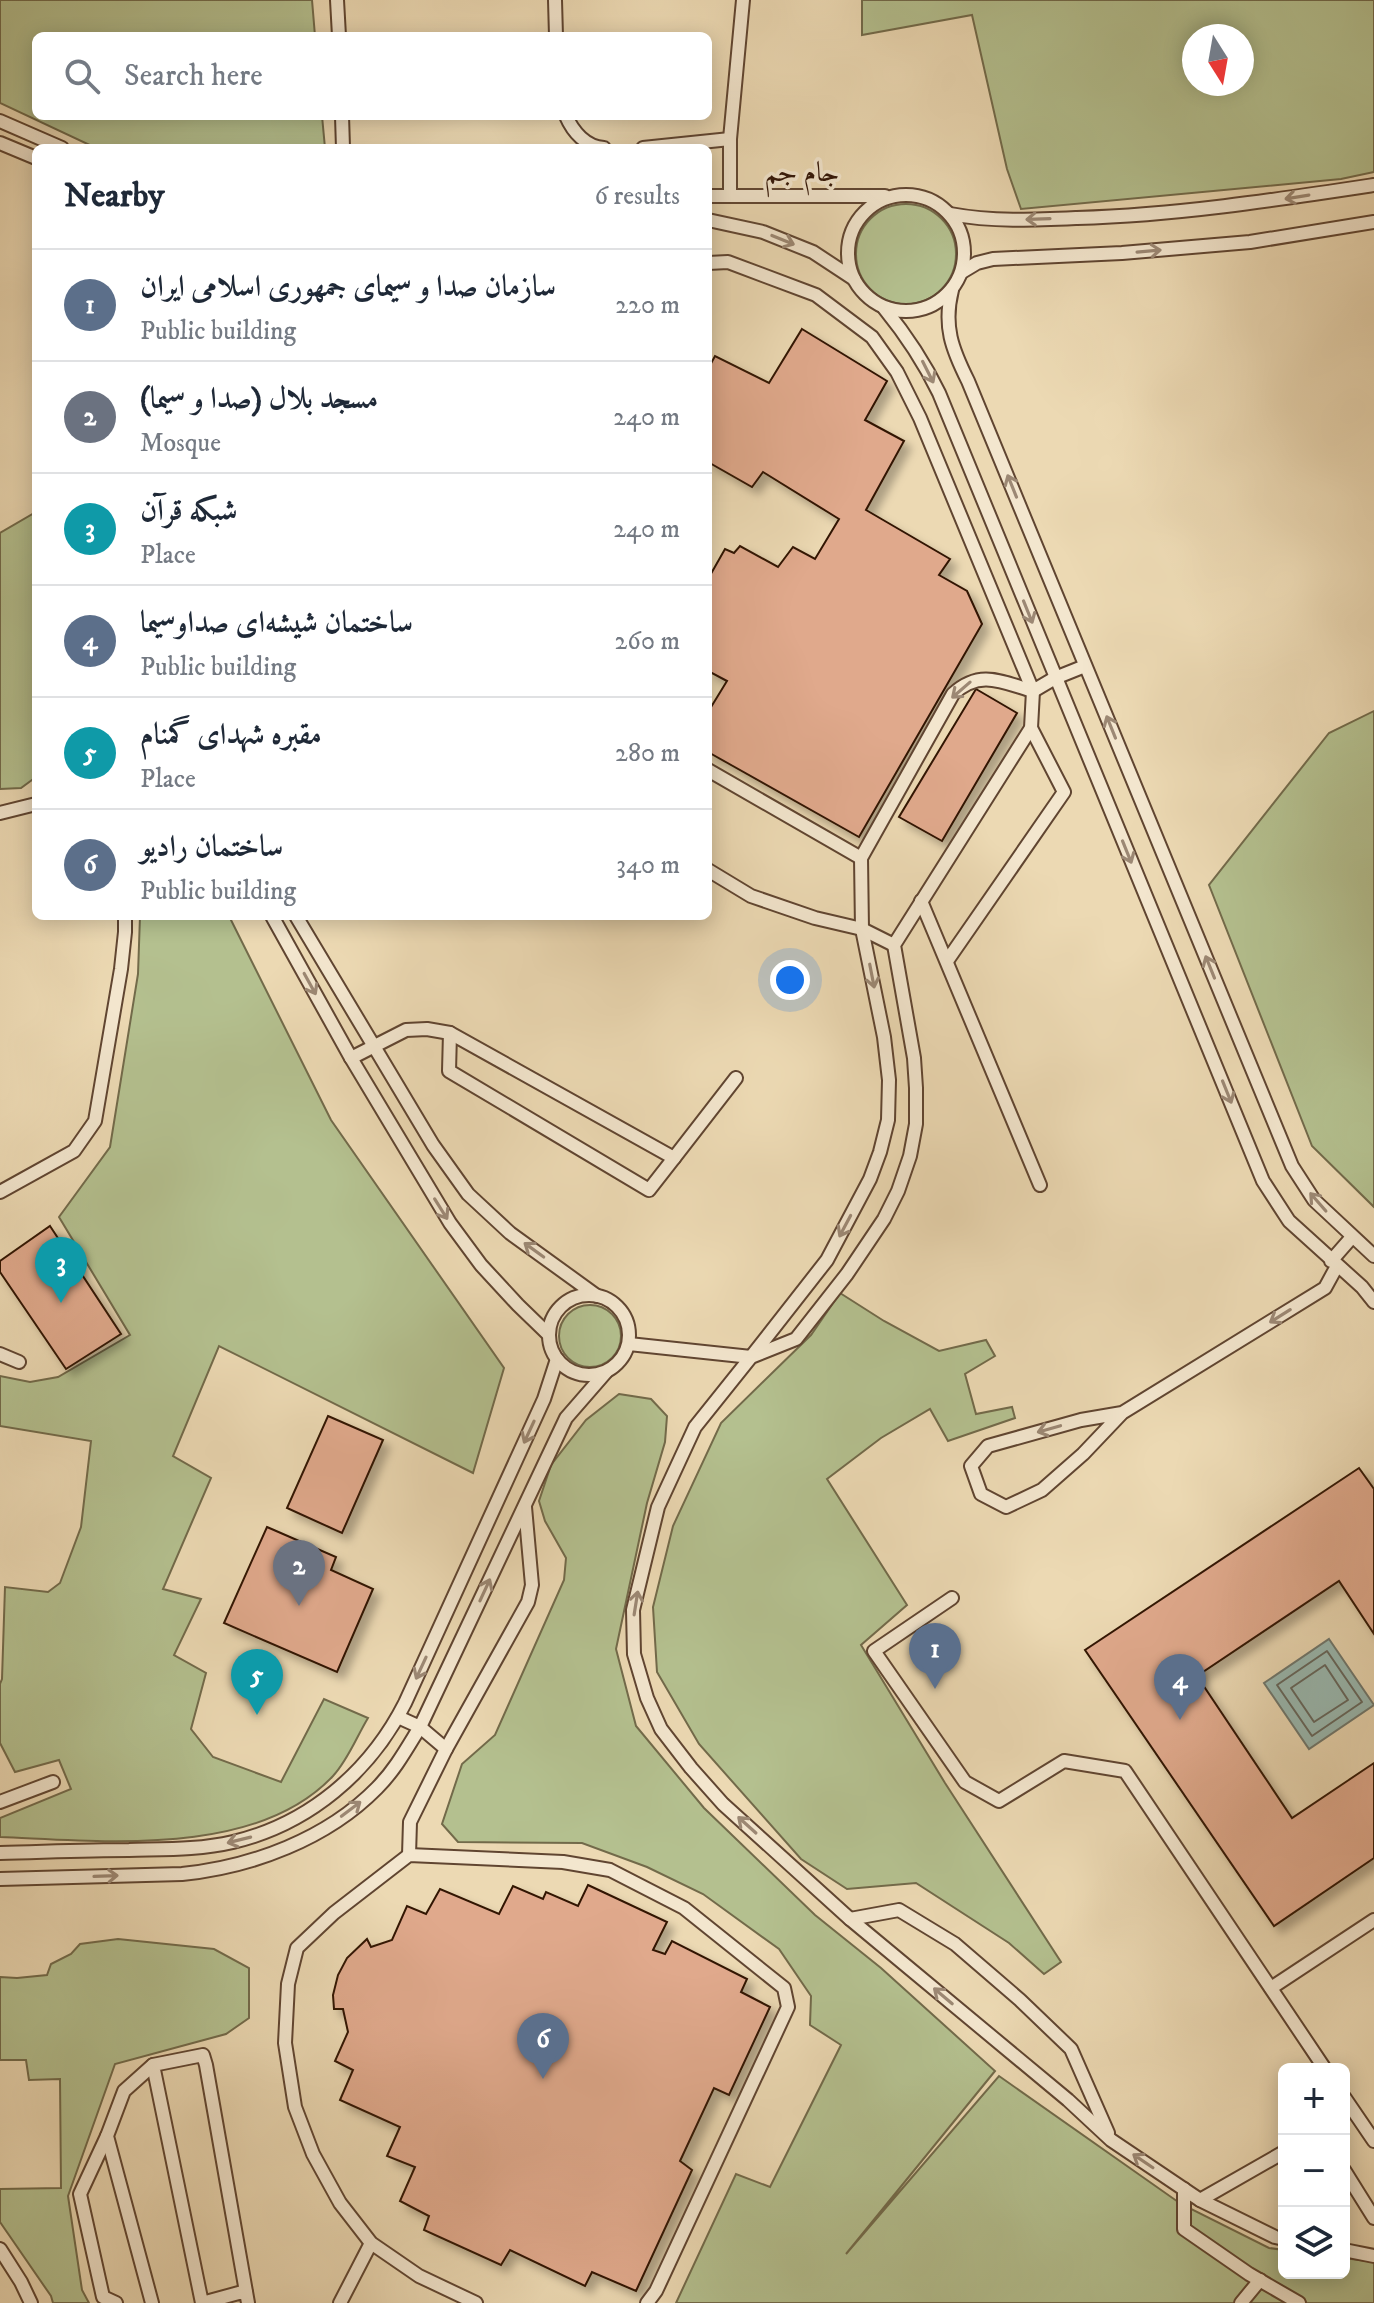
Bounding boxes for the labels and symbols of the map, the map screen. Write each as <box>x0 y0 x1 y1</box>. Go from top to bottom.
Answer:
north arrow <box>1182 24 1254 96</box>
street label: جام جم <box>765 155 840 198</box>
one-way arrow <box>1285 190 1310 205</box>
one-way arrow <box>1025 212 1052 227</box>
one-way arrow <box>770 234 795 248</box>
one-way arrow <box>1135 243 1162 258</box>
one-way arrow <box>921 359 937 383</box>
one-way arrow <box>1003 474 1018 499</box>
one-way arrow <box>1022 599 1036 624</box>
one-way arrow <box>951 681 971 699</box>
one-way arrow <box>1102 715 1117 739</box>
one-way arrow <box>1121 839 1136 864</box>
one-way arrow <box>1201 955 1216 980</box>
your location <box>770 960 810 1000</box>
one-way arrow <box>865 963 880 989</box>
one-way arrow <box>302 972 318 996</box>
one-way arrow <box>1220 1079 1235 1104</box>
one-way arrow <box>1309 1193 1327 1213</box>
one-way arrow <box>433 1197 449 1220</box>
one-way arrow <box>837 1214 853 1237</box>
pin: 3 <box>35 1237 87 1303</box>
one-way arrow <box>524 1242 546 1258</box>
one-way arrow <box>1269 1308 1292 1324</box>
one-way arrow <box>521 1420 536 1444</box>
one-way arrow <box>1037 1422 1063 1437</box>
pin: 2 <box>273 1540 325 1606</box>
one-way arrow <box>478 1578 493 1602</box>
one-way arrow <box>629 1591 644 1616</box>
pin: 1 <box>909 1623 961 1689</box>
pin: 5 <box>231 1649 283 1715</box>
pin: 4 <box>1154 1654 1206 1720</box>
one-way arrow <box>413 1656 428 1680</box>
one-way arrow <box>340 1801 362 1818</box>
one-way arrow <box>737 1817 757 1835</box>
one-way arrow <box>227 1833 253 1848</box>
one-way arrow <box>92 1869 119 1884</box>
one-way arrow <box>933 1987 953 2005</box>
pin: 6 <box>517 2013 569 2079</box>
one-way arrow <box>1132 2153 1154 2169</box>

